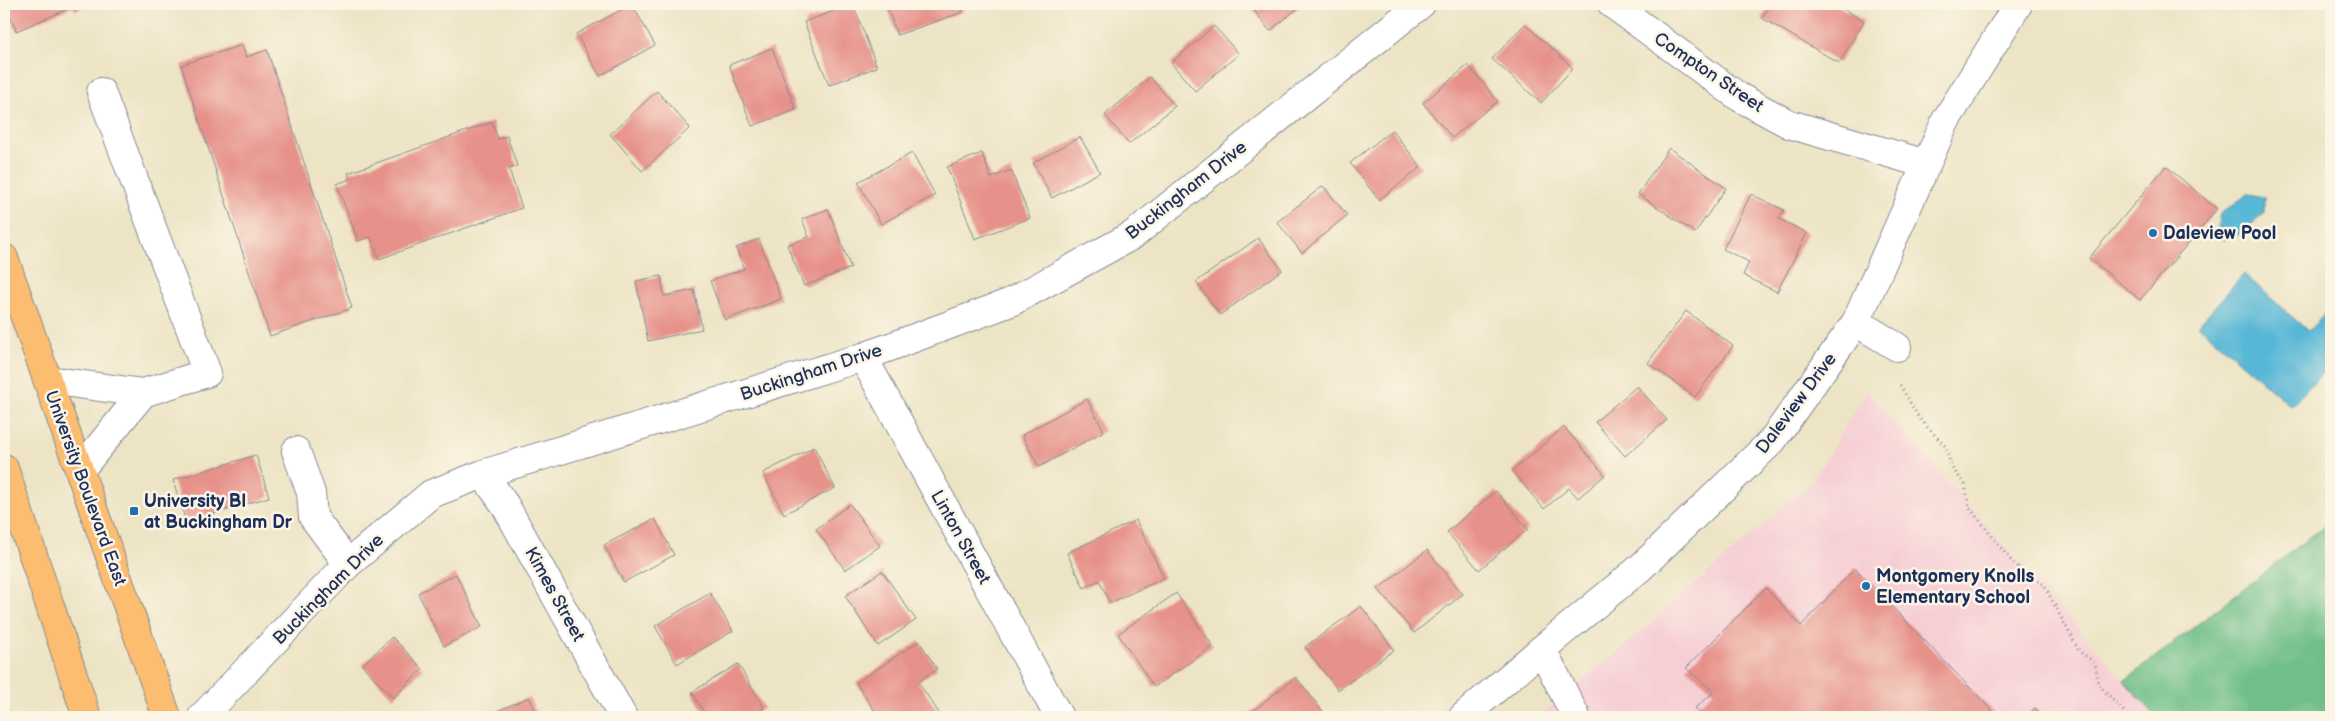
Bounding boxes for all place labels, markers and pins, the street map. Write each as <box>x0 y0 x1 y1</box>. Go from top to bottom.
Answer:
place label: Daleview Pool <box>2163 223 2276 244</box>
marker: Daleview Pool <box>2147 227 2159 239</box>
place label: University Bl at Buckingham Dr <box>144 491 293 533</box>
marker: University Bl at Buckingham Dr <box>128 505 140 517</box>
place label: Montgomery Knolls Elementary School <box>1876 566 2034 608</box>
marker: Montgomery Knolls Elementary School <box>1860 580 1872 592</box>

